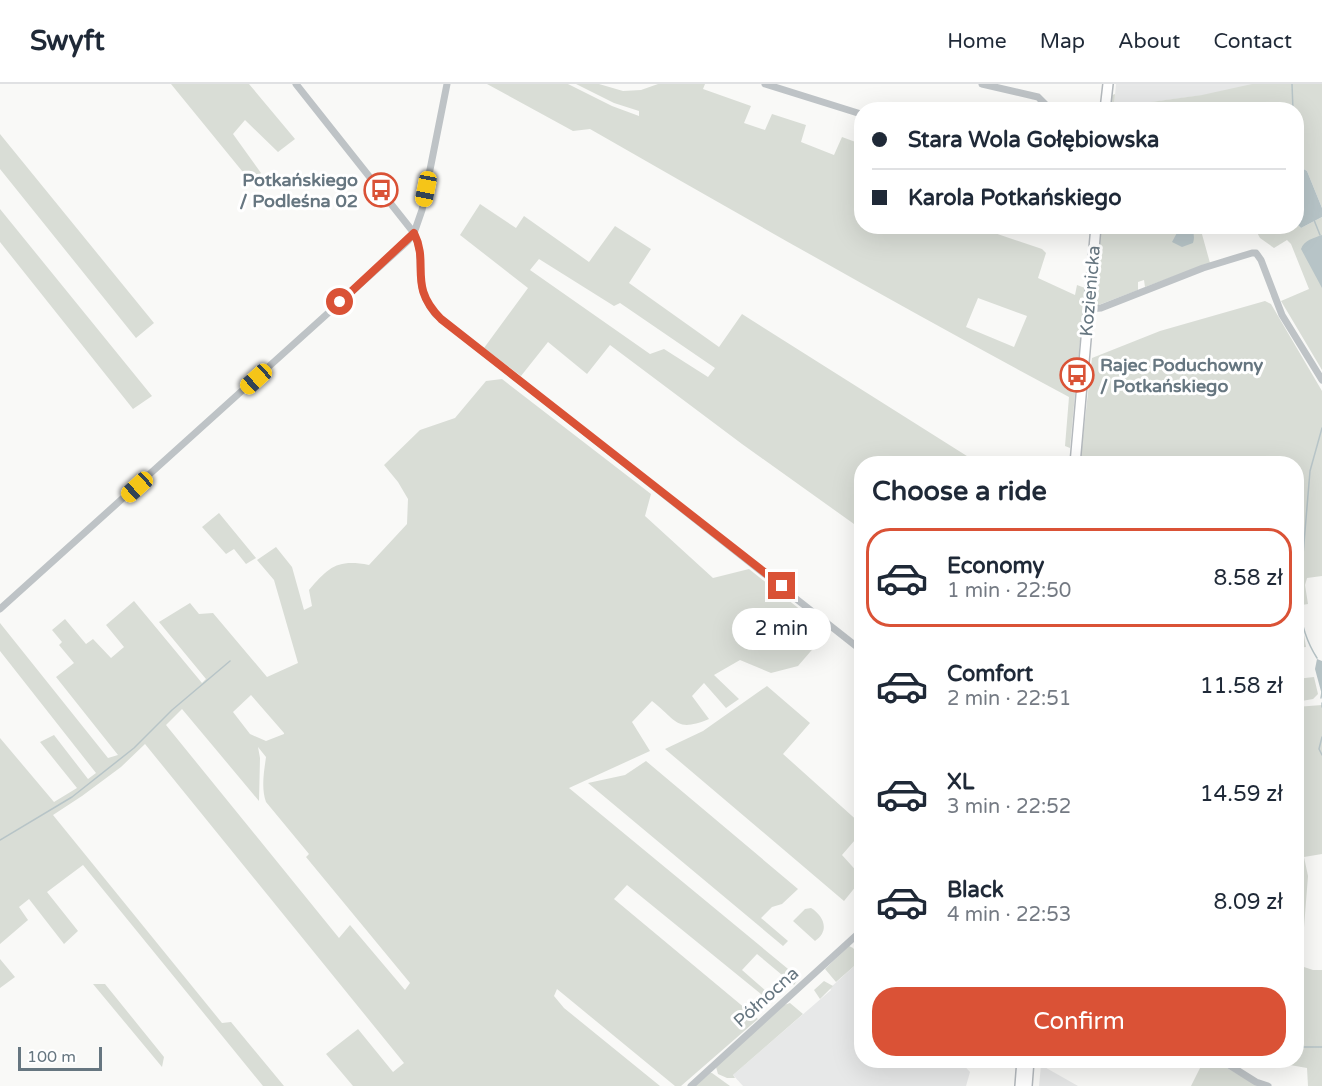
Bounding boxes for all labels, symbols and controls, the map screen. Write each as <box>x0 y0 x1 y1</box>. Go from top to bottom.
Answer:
text: Swyft <box>30 24 105 58</box>
text: Home <box>947 29 1007 54</box>
text: Map <box>1040 29 1085 54</box>
text: About <box>1118 29 1180 54</box>
text: Contact <box>1213 29 1292 54</box>
text: Stara Wola Gołębiowska <box>908 127 1159 153</box>
place label: Potkańskiego / Podleśna 02 <box>240 169 358 212</box>
car <box>414 170 438 208</box>
bus stop icon: Potkańskiego / Podleśna 02 <box>363 172 399 208</box>
text: Karola Potkańskiego <box>908 185 1122 211</box>
street label: Kozienicka <box>1075 245 1105 337</box>
route start <box>326 288 353 315</box>
place label: Rajec Poduchowny / Potkańskiego <box>1100 354 1264 397</box>
bus stop icon: Rajec Poduchowny / Potkańskiego <box>1059 357 1095 393</box>
car <box>237 360 275 398</box>
car <box>118 468 156 506</box>
text: Choose a ride <box>872 475 1047 508</box>
icon: car <box>875 551 929 605</box>
text: Economy <box>947 553 1044 579</box>
text: 8.58 zł <box>1213 565 1283 591</box>
route end <box>768 572 795 599</box>
text: 1 min · 22:50 <box>947 579 1071 603</box>
callout: 2 min <box>732 607 832 649</box>
text: 2 min <box>755 617 808 641</box>
icon: car <box>875 659 929 713</box>
text: Comfort <box>947 661 1033 687</box>
text: 11.58 zł <box>1200 673 1283 699</box>
text: 2 min · 22:51 <box>947 687 1071 711</box>
icon: car <box>875 767 929 821</box>
text: XL <box>947 769 974 795</box>
text: 14.59 zł <box>1200 781 1283 807</box>
text: 3 min · 22:52 <box>947 795 1071 819</box>
icon: car <box>875 875 929 929</box>
text: Black <box>947 877 1004 903</box>
text: 8.09 zł <box>1213 889 1283 915</box>
text: 4 min · 22:53 <box>947 903 1071 927</box>
street label: Północna <box>729 962 803 1032</box>
button: Confirm <box>872 987 1286 1056</box>
scale bar <box>18 1044 102 1072</box>
text: 100 m <box>27 1047 76 1067</box>

